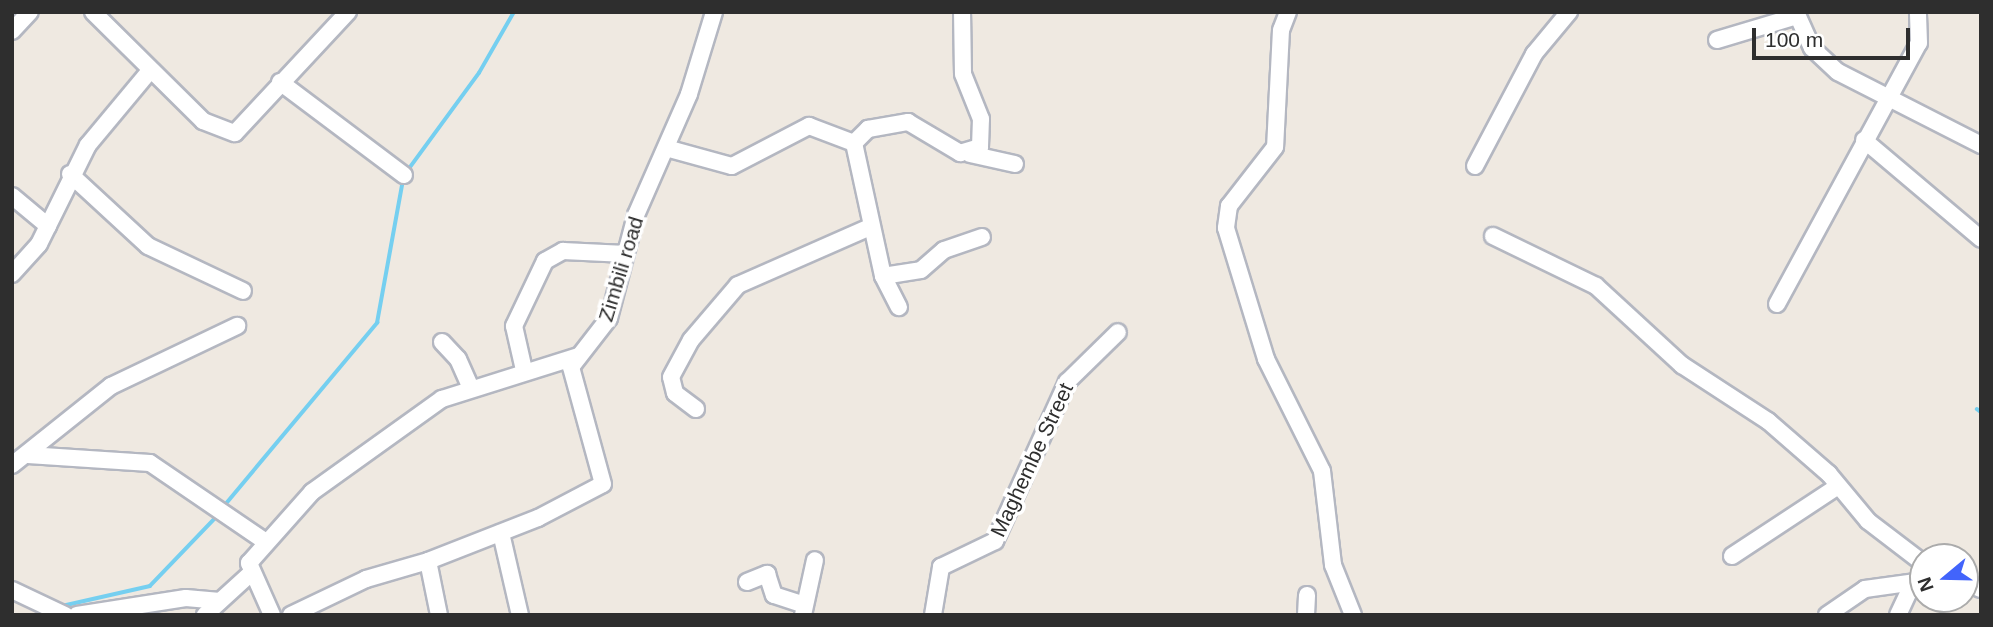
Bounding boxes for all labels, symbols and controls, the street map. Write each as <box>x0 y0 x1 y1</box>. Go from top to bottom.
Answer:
scale bar <box>1755 14 1912 58</box>
text: 100 m <box>1765 28 1823 51</box>
street label: Zimbili road <box>593 213 649 325</box>
street label: Maghembe Street <box>985 379 1079 541</box>
north arrow <box>1909 543 1979 613</box>
text: N <box>1913 574 1938 594</box>

